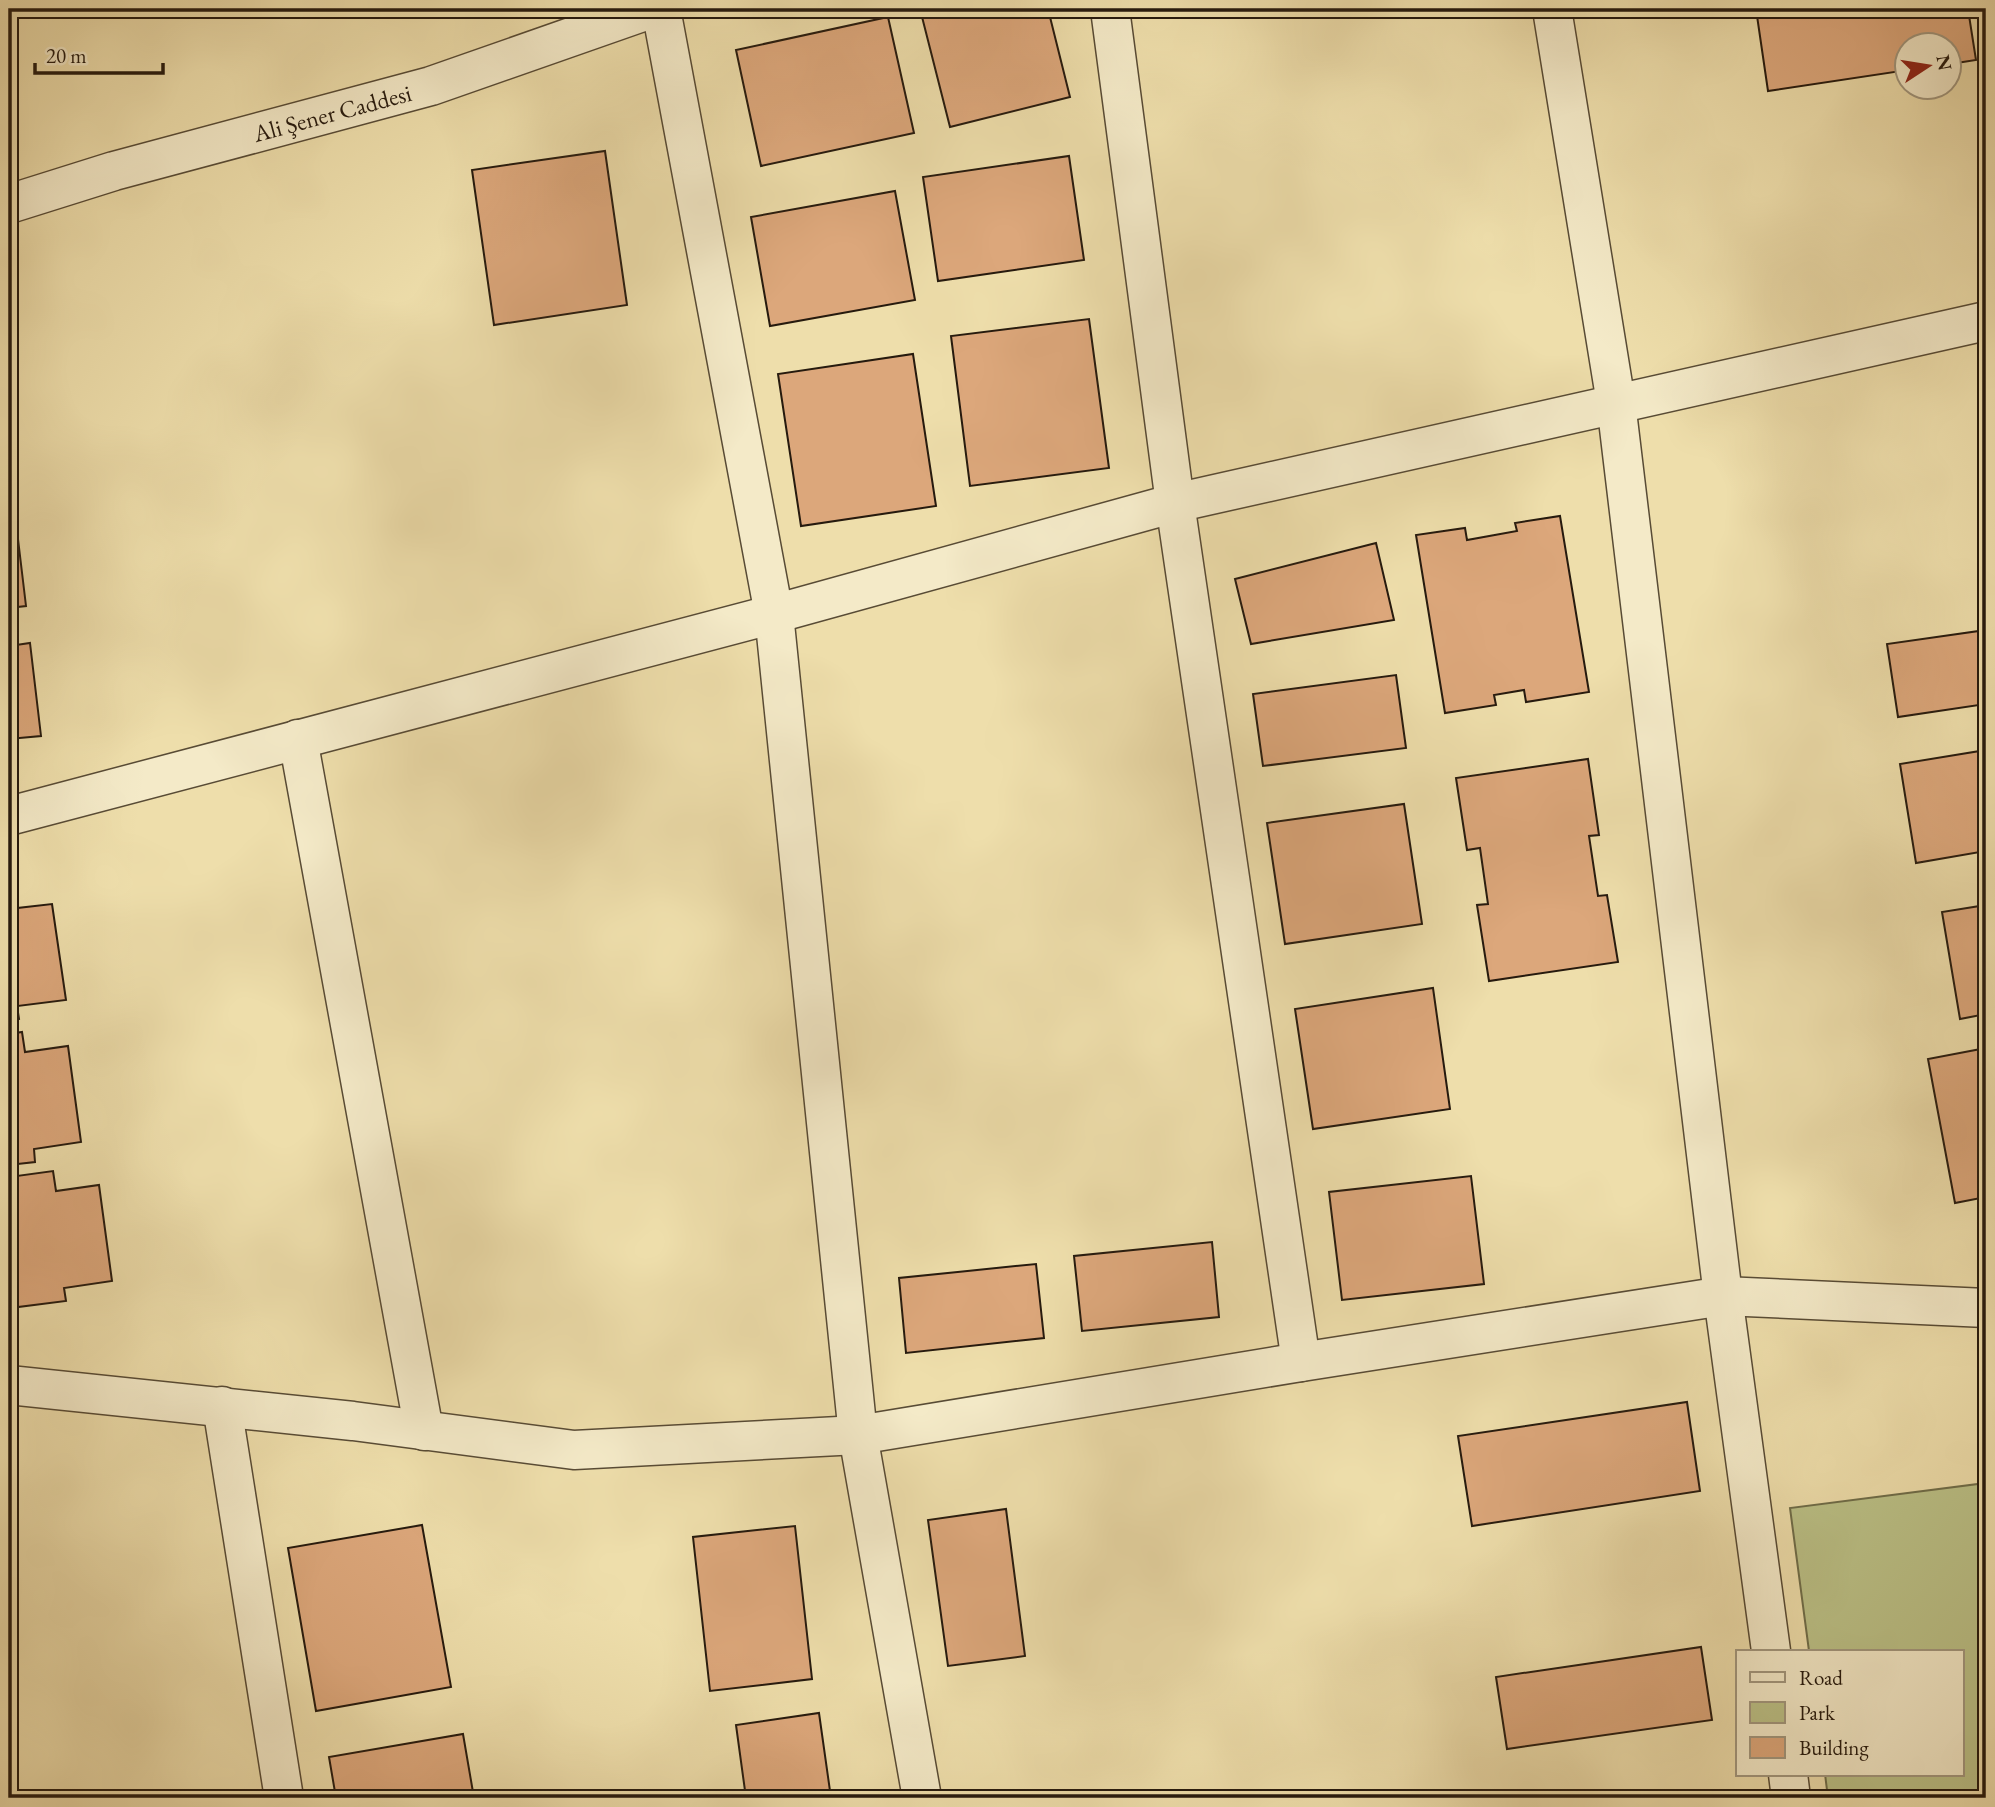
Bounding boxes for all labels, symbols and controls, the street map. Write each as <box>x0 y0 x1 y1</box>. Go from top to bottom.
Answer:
scale bar <box>35 32 163 76</box>
north arrow <box>1894 32 1964 102</box>
text: 20 m <box>46 42 87 69</box>
text: N <box>1930 52 1958 73</box>
street label: Ali Şener Caddesi <box>249 76 415 149</box>
legend <box>1736 1650 1964 1776</box>
text: Road <box>1799 1664 1843 1691</box>
text: Park <box>1799 1699 1836 1726</box>
text: Building <box>1799 1734 1869 1761</box>

